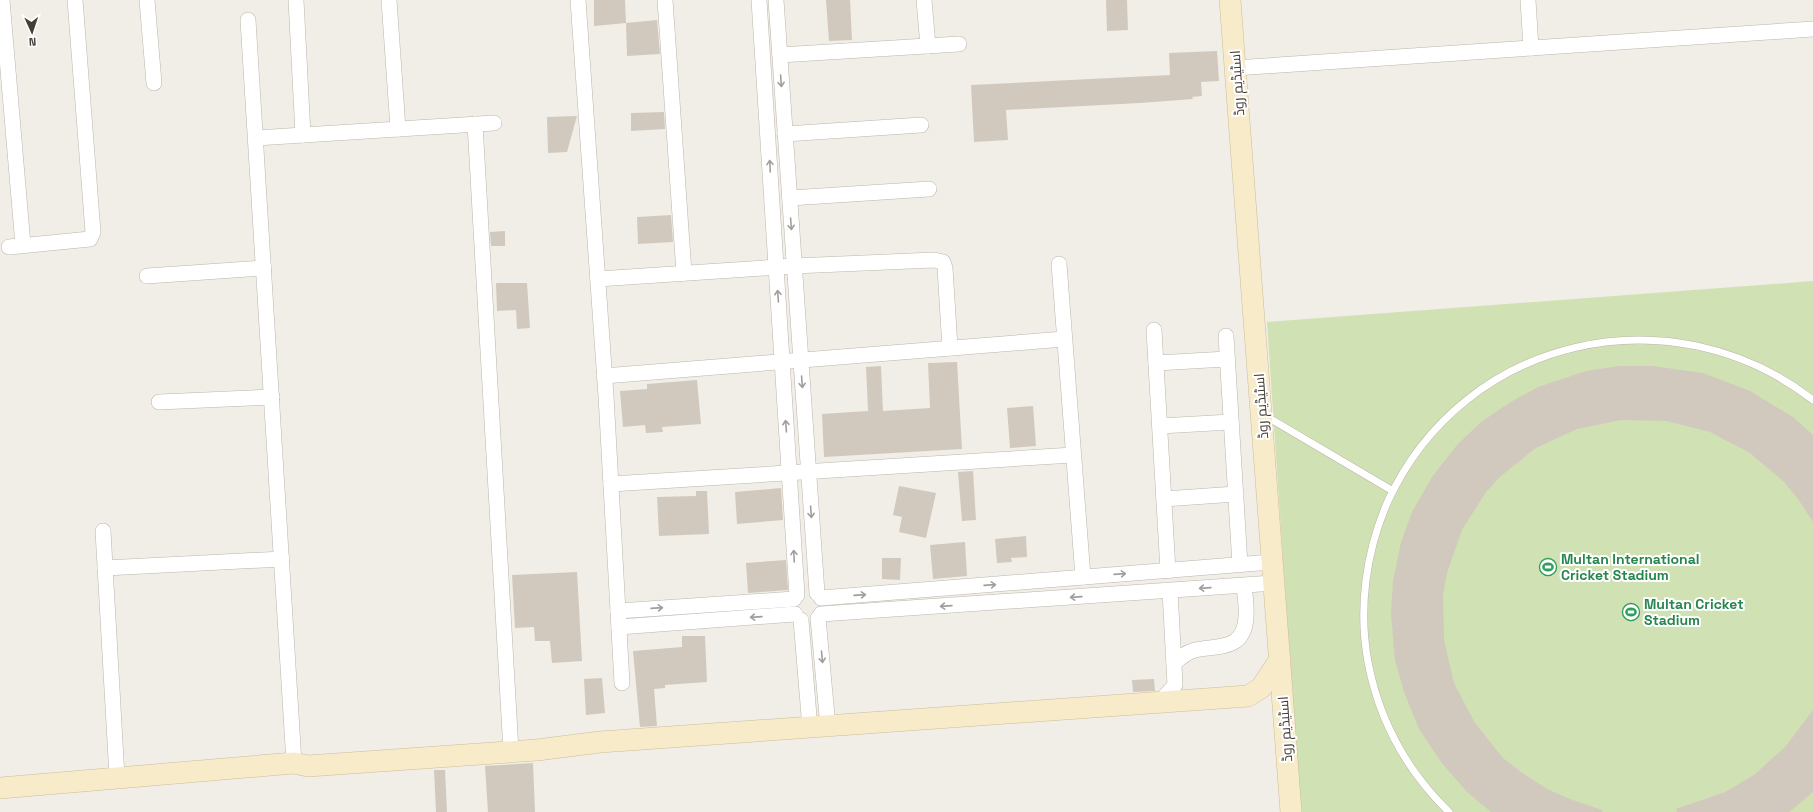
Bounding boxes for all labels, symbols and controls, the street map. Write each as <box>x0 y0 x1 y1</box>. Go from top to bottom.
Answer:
north arrow <box>12 12 52 52</box>
text: N <box>28 35 37 49</box>
street label: اسٹیڈیم روڈ <box>1226 50 1249 116</box>
one-way arrow <box>778 74 785 87</box>
one-way arrow <box>767 160 774 173</box>
one-way arrow <box>788 217 795 230</box>
one-way arrow <box>775 290 782 303</box>
street label: اسٹیڈیم روڈ <box>1250 373 1273 439</box>
one-way arrow <box>799 375 806 388</box>
one-way arrow <box>783 420 790 433</box>
one-way arrow <box>808 505 815 518</box>
one-way arrow <box>791 550 798 563</box>
place label: Multan International Cricket Stadium <box>1561 550 1700 584</box>
sports icon: Multan International Cricket Stadium <box>1538 557 1558 577</box>
one-way arrow <box>1113 571 1126 578</box>
one-way arrow <box>983 581 996 588</box>
one-way arrow <box>1199 585 1212 592</box>
one-way arrow <box>853 591 866 598</box>
one-way arrow <box>1070 593 1083 601</box>
place label: Multan Cricket Stadium <box>1644 595 1744 629</box>
one-way arrow <box>940 602 953 609</box>
sports icon: Multan Cricket Stadium <box>1621 602 1641 622</box>
one-way arrow <box>650 605 663 612</box>
one-way arrow <box>750 613 763 620</box>
one-way arrow <box>818 650 825 663</box>
street label: اسٹیڈیم روڈ <box>1274 696 1297 762</box>

